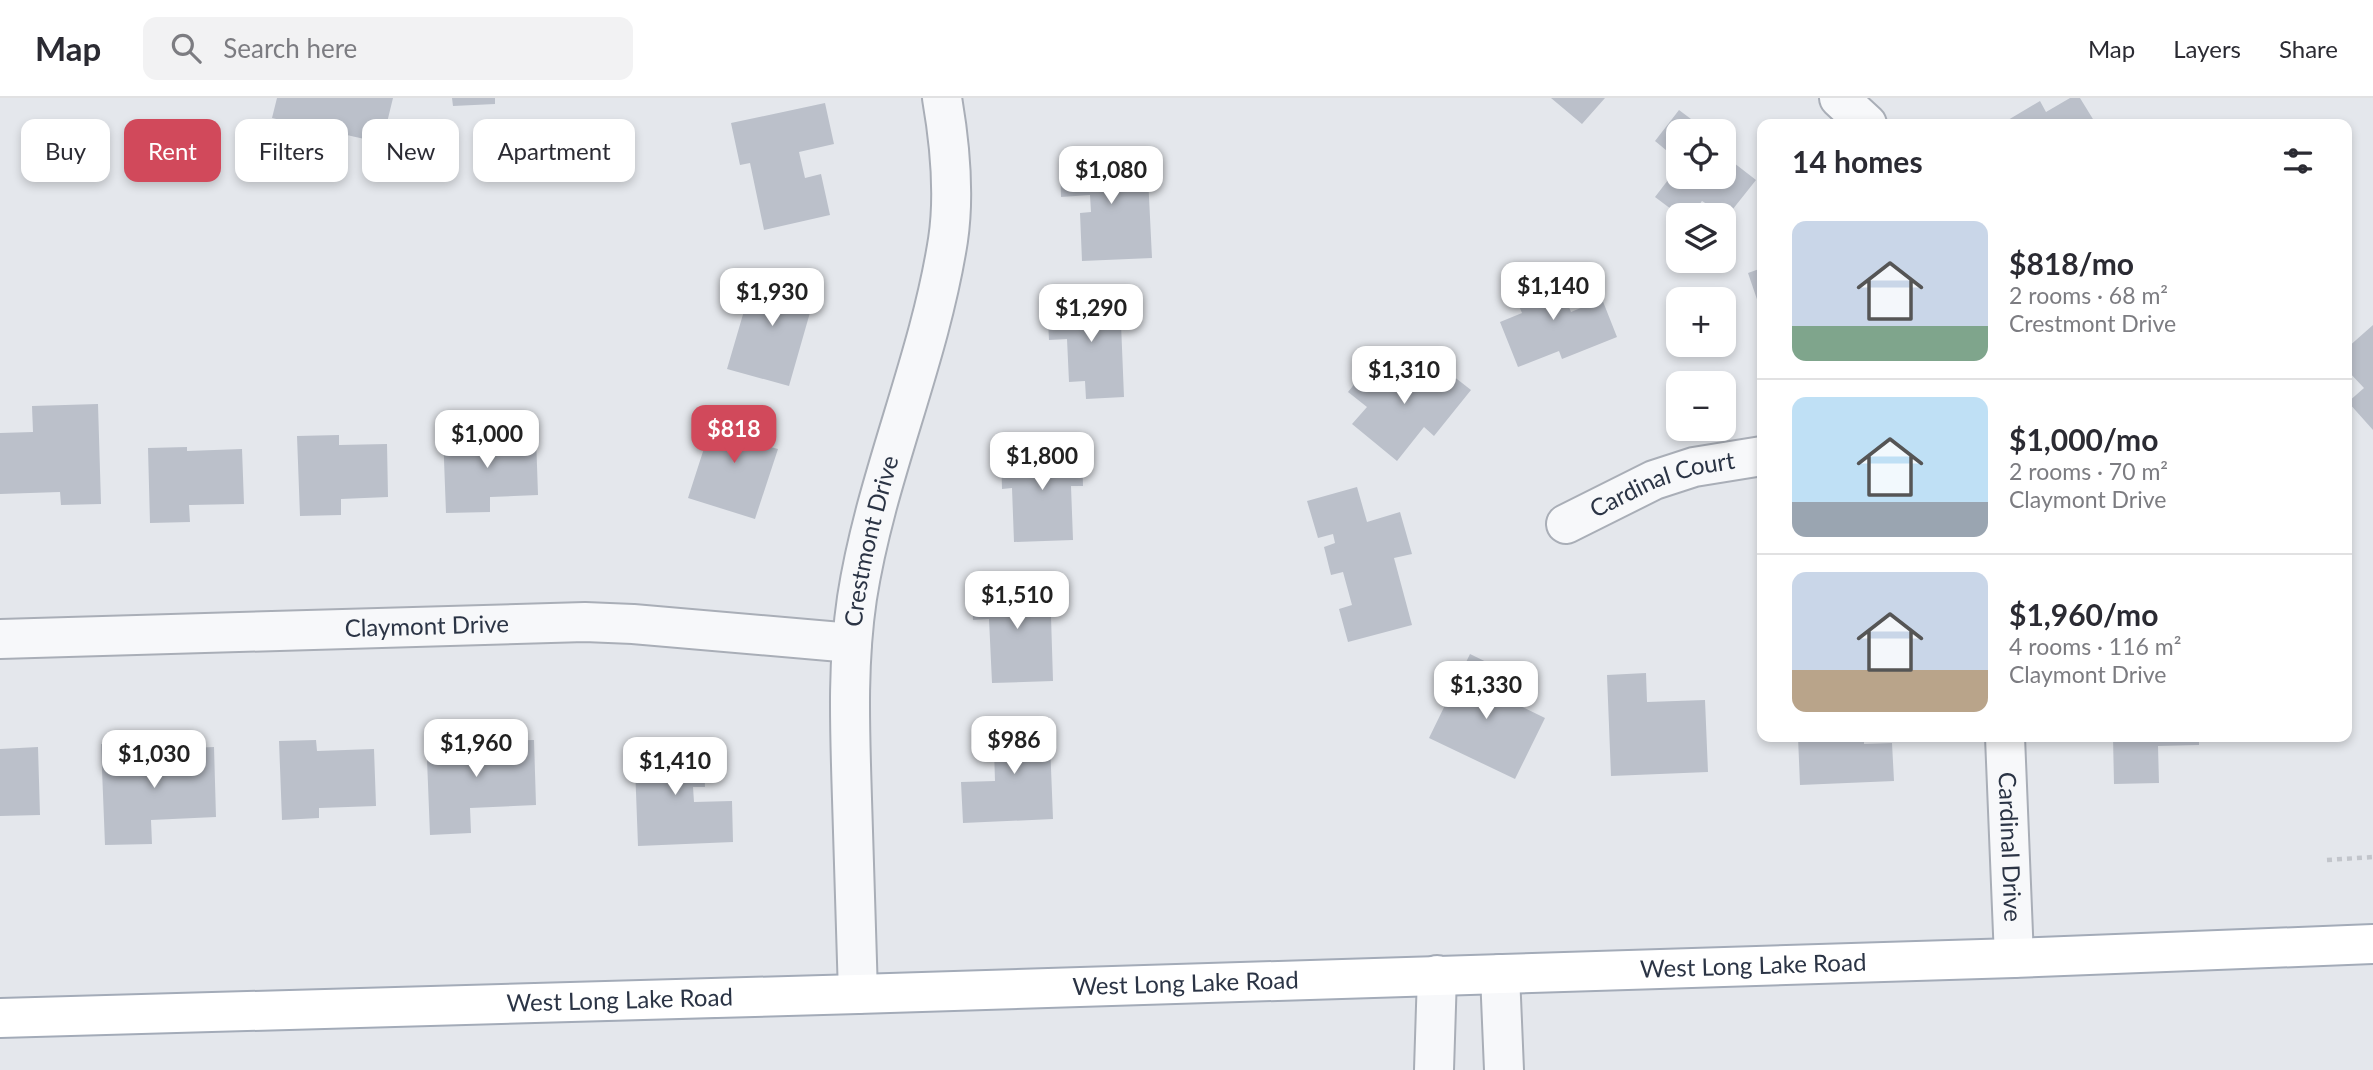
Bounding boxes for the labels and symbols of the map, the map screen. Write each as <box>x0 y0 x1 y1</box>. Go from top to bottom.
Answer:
pin: $1,080 <box>1054 146 1168 206</box>
pin: $1,140 <box>1496 262 1610 322</box>
pin: $1,930 <box>715 268 829 328</box>
pin: $1,290 <box>1034 285 1148 344</box>
pin: $1,310 <box>1347 346 1461 406</box>
pin: $818 <box>693 406 775 465</box>
pin: $1,000 <box>430 410 544 470</box>
pin: $1,800 <box>985 432 1099 492</box>
street label: Cardinal Court <box>1584 445 1737 523</box>
street label: Crestmont Drive <box>838 452 904 628</box>
pin: $1,510 <box>960 572 1074 631</box>
street label: Claymont Drive <box>344 608 509 642</box>
pin: $1,330 <box>1429 662 1543 721</box>
pin: $986 <box>973 716 1055 776</box>
pin: $1,960 <box>419 720 533 779</box>
pin: $1,030 <box>97 730 211 790</box>
pin: $1,410 <box>618 738 732 797</box>
street label: Cardinal Drive <box>1993 771 2029 922</box>
street label: West Long Lake Road <box>1640 947 1867 983</box>
street label: West Long Lake Road <box>1072 964 1299 1000</box>
street label: West Long Lake Road <box>506 982 733 1017</box>

